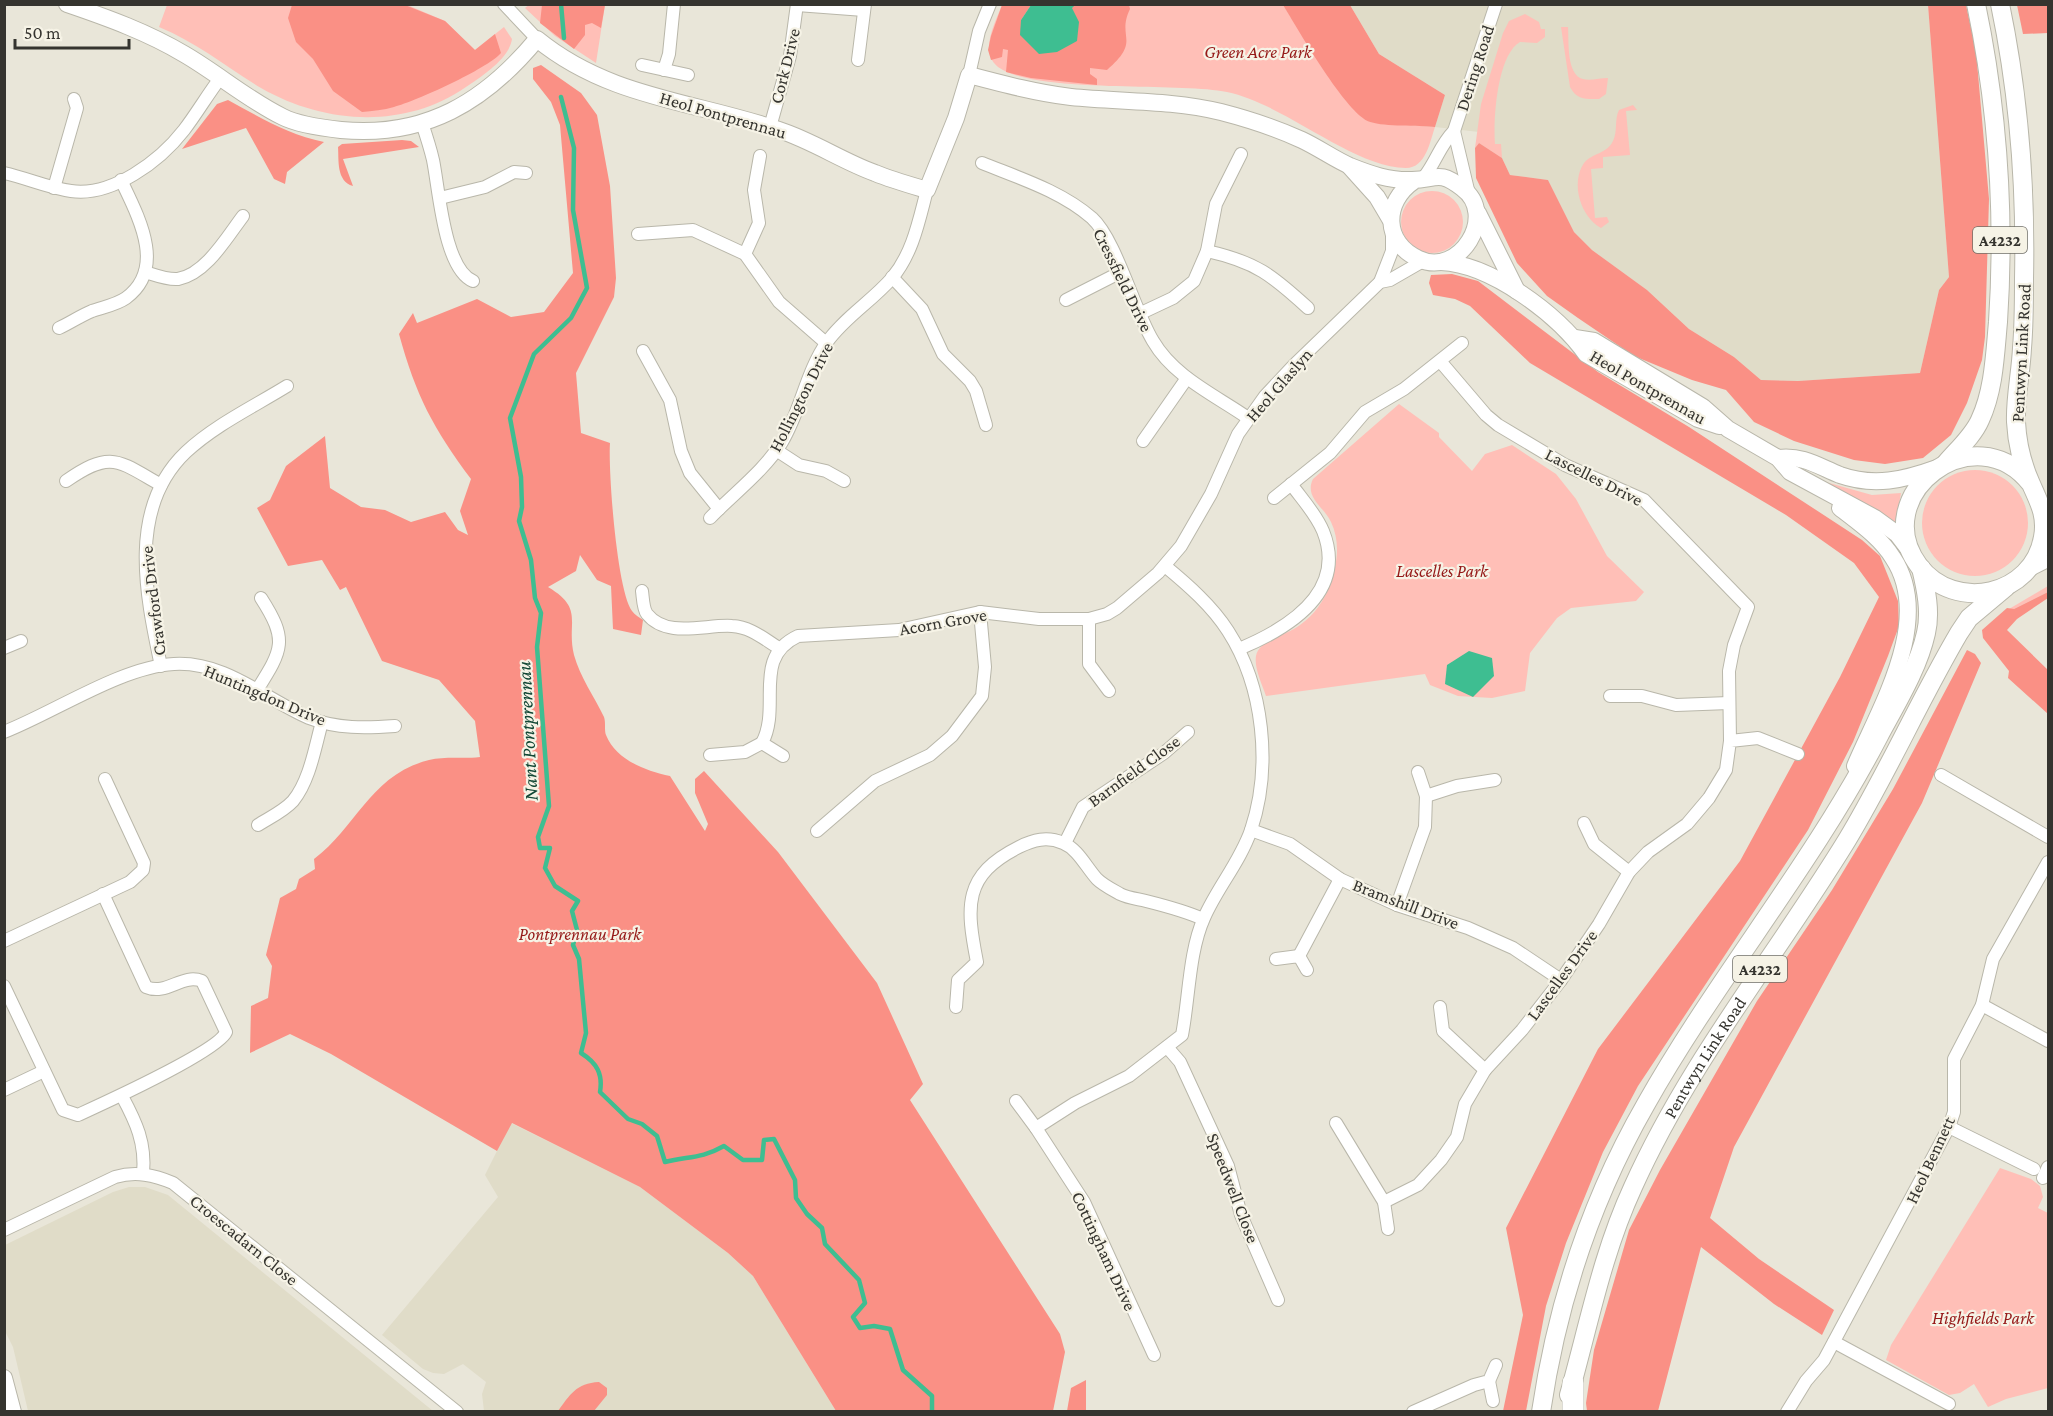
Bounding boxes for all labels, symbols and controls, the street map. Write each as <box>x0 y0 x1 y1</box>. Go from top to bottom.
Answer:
scale bar <box>15 12 129 50</box>
street label: Dering Road <box>1452 22 1498 114</box>
text: 50 m <box>24 23 61 43</box>
street label: Cork Drive <box>766 26 804 106</box>
park label: Green Acre Park <box>1204 42 1313 62</box>
street label: Heol Pontprennau <box>657 87 789 143</box>
street label: Cressfield Drive <box>1089 225 1157 335</box>
road number: A4232 <box>1973 227 2027 253</box>
street label: Pentwyn Link Road <box>2007 283 2035 423</box>
street label: Hollington Drive <box>765 339 837 455</box>
street label: Heol Glaslyn <box>1242 344 1317 426</box>
street label: Heol Pontprennau <box>1586 346 1710 429</box>
street label: Lascelles Drive <box>1542 444 1646 510</box>
street label: Crawford Drive <box>136 545 170 657</box>
park label: Lascelles Park <box>1396 561 1489 581</box>
street label: Acorn Grove <box>898 604 988 640</box>
street label: Huntingdon Drive <box>201 660 329 730</box>
water label: Nant Pontprennau <box>512 661 543 801</box>
street label: Barnfield Close <box>1084 731 1184 811</box>
street label: Bramshill Drive <box>1350 875 1462 933</box>
park label: Pontprennau Park <box>519 924 642 944</box>
street label: Lascelles Drive <box>1523 926 1601 1024</box>
road number: A4232 <box>1733 956 1787 982</box>
street label: Pentwyn Link Road <box>1660 993 1750 1122</box>
street label: Heol Bennett <box>1901 1112 1959 1207</box>
street label: Speedwell Close <box>1203 1130 1263 1246</box>
street label: Cottingham Drive <box>1068 1188 1140 1314</box>
street label: Croescadarn Close <box>186 1190 302 1290</box>
park label: Highfields Park <box>1932 1308 2035 1328</box>

